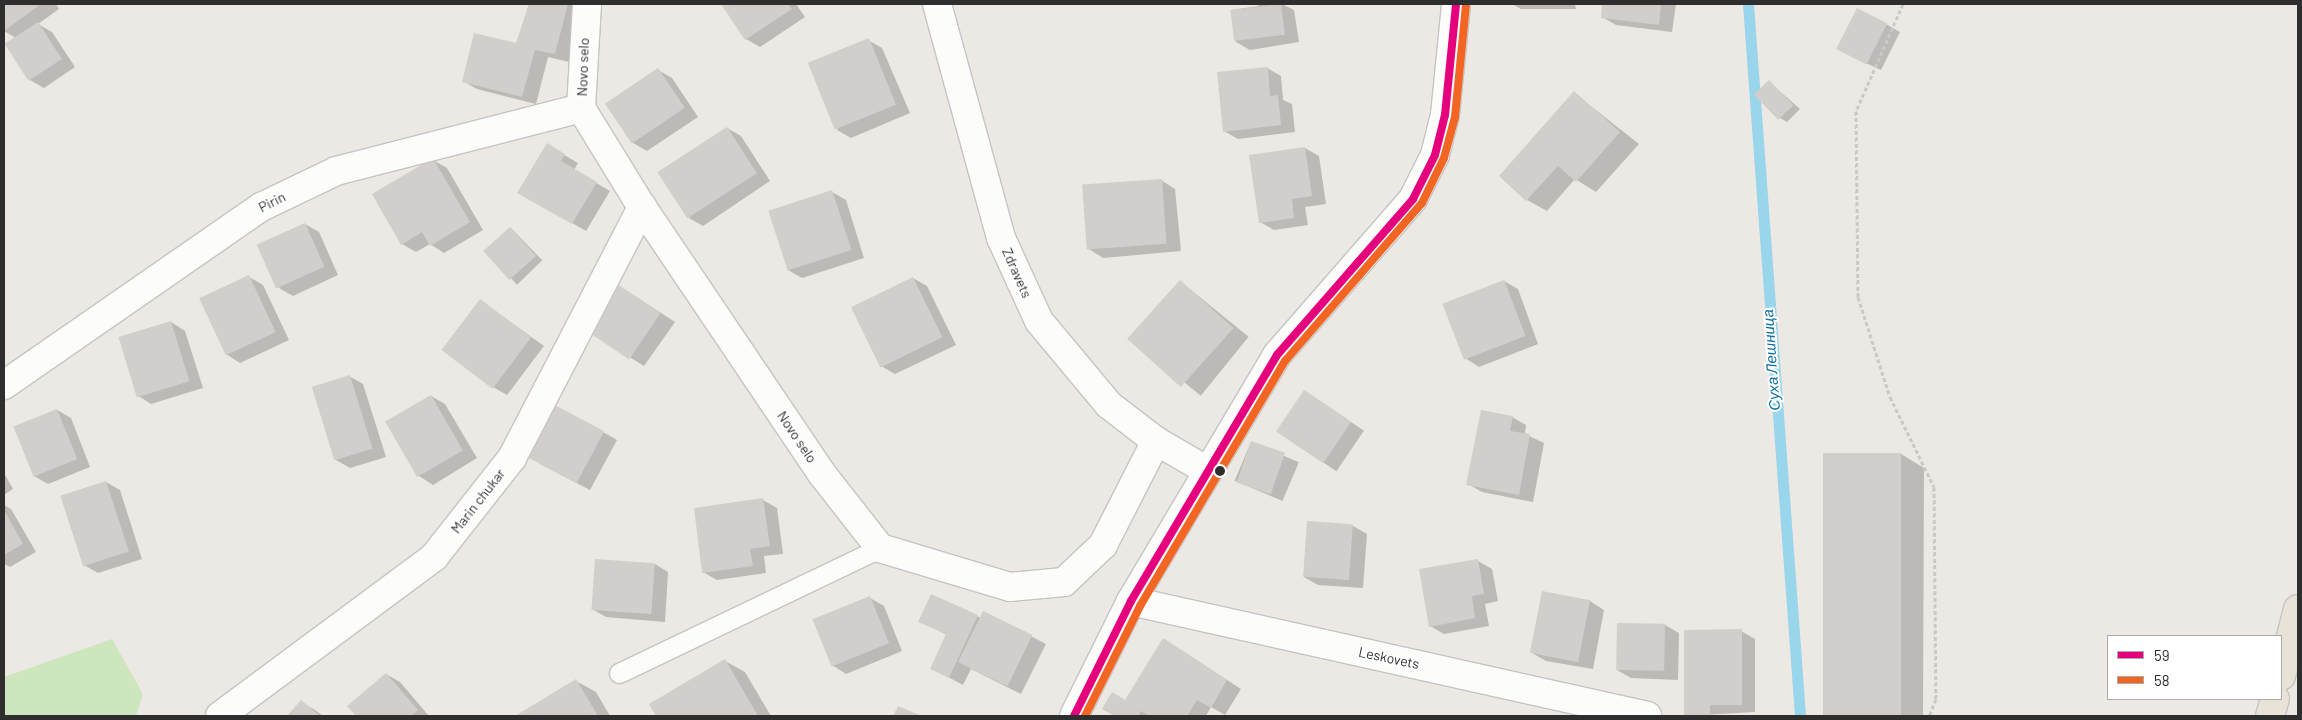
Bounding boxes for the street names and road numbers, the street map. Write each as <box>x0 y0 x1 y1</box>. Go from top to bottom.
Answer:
street label: Novo selo <box>574 37 592 97</box>
street label: Pirin <box>256 188 288 216</box>
street label: Zdravets <box>999 245 1035 301</box>
street label: Novo selo <box>774 408 820 466</box>
street label: Marin chukar <box>447 465 509 537</box>
street label: Leskovets <box>1357 643 1421 673</box>

